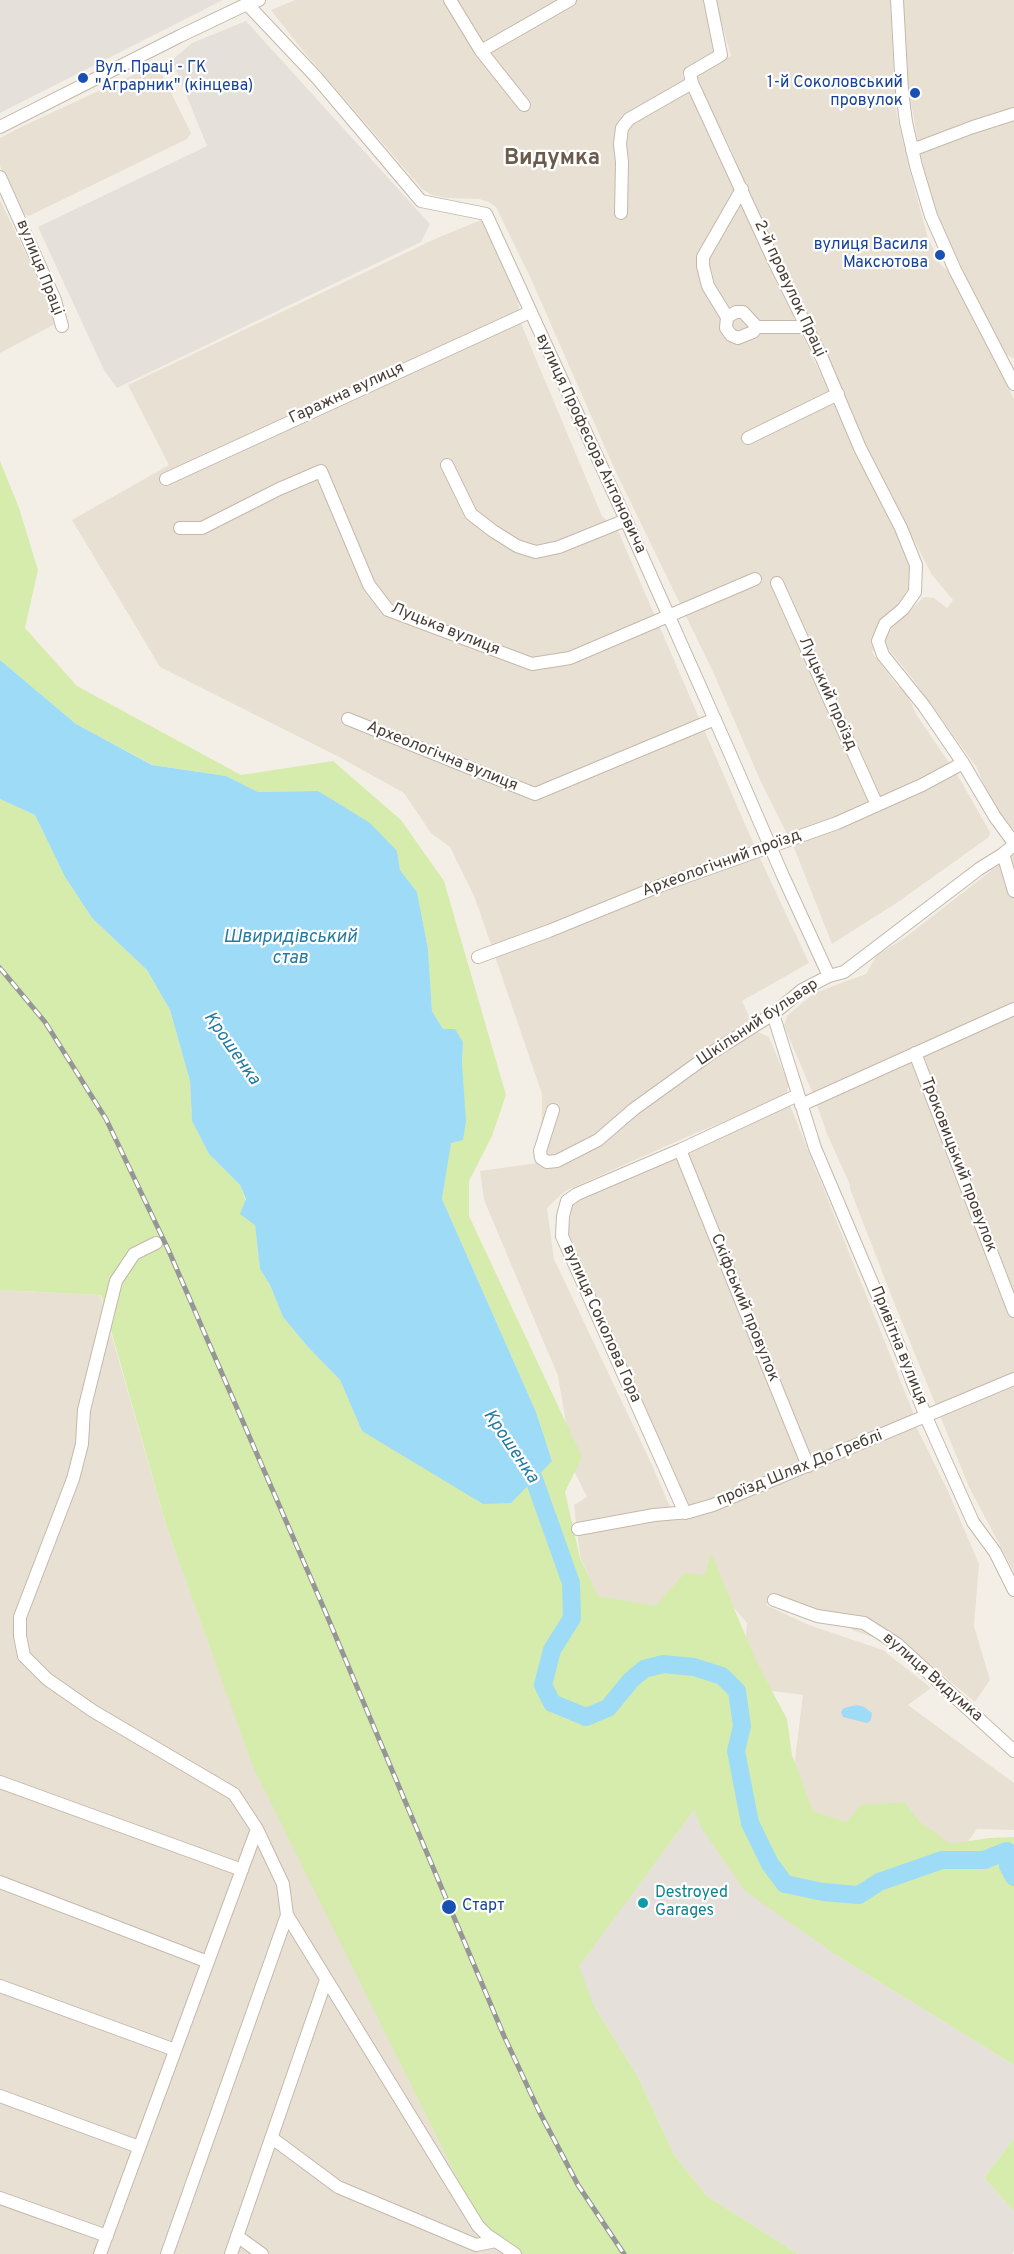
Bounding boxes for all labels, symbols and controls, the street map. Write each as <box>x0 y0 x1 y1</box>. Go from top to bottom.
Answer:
place label: Вул. Праці - ГК "Аграрник" (кінцева) <box>95 59 253 97</box>
marker: Вул. Праці - ГК "Аграрник" (кінцева) <box>76 71 90 85</box>
place label: 1-й Соколовський провулок <box>767 74 903 112</box>
marker: 1-й Соколовський провулок <box>908 86 922 100</box>
district label: Видумка <box>504 147 600 173</box>
street label: вулиця Праці <box>11 217 67 319</box>
street label: 2-й провулок Праці <box>749 218 829 360</box>
place label: вулиця Василя Максютова <box>814 236 928 274</box>
marker: вулиця Василя Максютова <box>933 248 947 262</box>
street label: вулиця Професора Антоновича <box>531 331 649 557</box>
street label: Гаражна вулиця <box>286 359 408 429</box>
street label: Луцька вулиця <box>388 599 502 661</box>
street label: Луцький проїзд <box>793 634 861 754</box>
street label: Археологічна вулиця <box>364 718 520 796</box>
street label: Археологічний проїзд <box>640 826 804 902</box>
water label: Швиридівський став <box>223 927 357 970</box>
street label: Шкільний бульвар <box>694 975 822 1071</box>
water label: Крошенка <box>198 1008 264 1090</box>
street label: Троковицький провулок <box>916 1075 1000 1255</box>
street label: Скіфський провулок <box>706 1231 782 1385</box>
street label: вулиця Соколова Гора <box>558 1242 644 1406</box>
street label: Привітна вулиця <box>865 1284 931 1408</box>
water label: Крошенка <box>477 1406 543 1488</box>
street label: проїзд Шлях До Греблі <box>714 1427 886 1511</box>
street label: вулиця Видумка <box>878 1629 986 1727</box>
place label: Destroyed Garages <box>655 1884 728 1922</box>
marker: Destroyed Garages <box>636 1896 650 1910</box>
place label: Старт <box>462 1897 504 1917</box>
marker: Старт <box>440 1898 458 1916</box>

